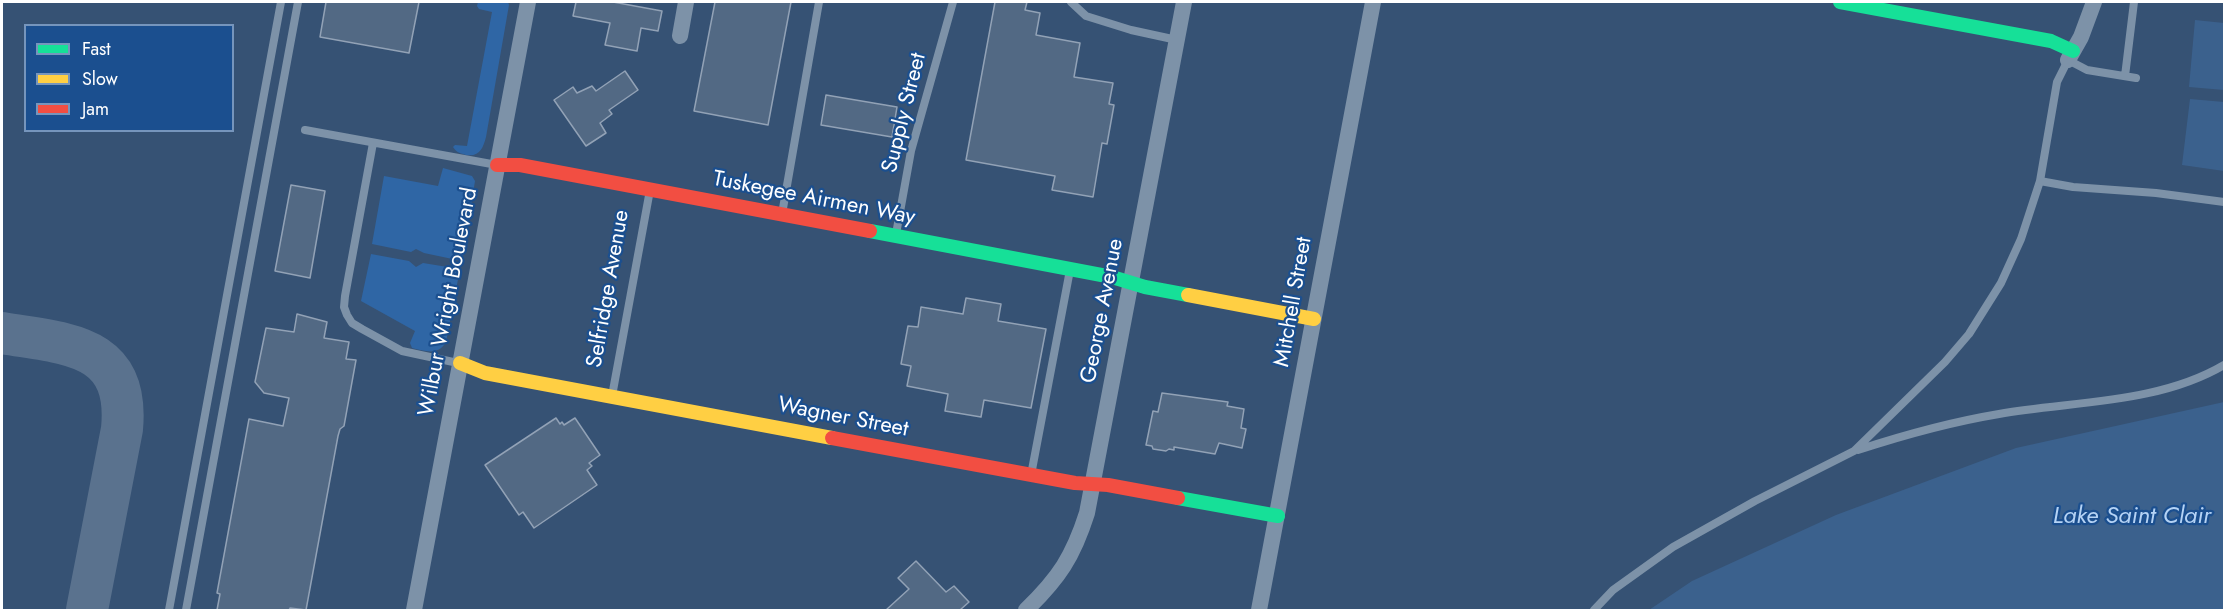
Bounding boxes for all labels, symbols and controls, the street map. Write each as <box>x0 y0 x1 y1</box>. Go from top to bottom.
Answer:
legend <box>24 24 234 132</box>
text: Fast <box>82 36 111 62</box>
street label: Supply Street <box>877 50 933 176</box>
text: Slow <box>82 66 118 92</box>
text: Jam <box>82 96 109 122</box>
street label: Tuskegee Airmen Way <box>711 166 917 232</box>
street label: Wilbur Wright Boulevard <box>414 185 484 419</box>
street label: Selfridge Avenue <box>582 208 636 370</box>
street label: Mitchell Street <box>1270 235 1318 369</box>
street label: George Avenue <box>1076 237 1130 385</box>
street label: Wagner Street <box>776 392 910 444</box>
water label: Lake Saint Clair <box>2053 503 2211 531</box>

